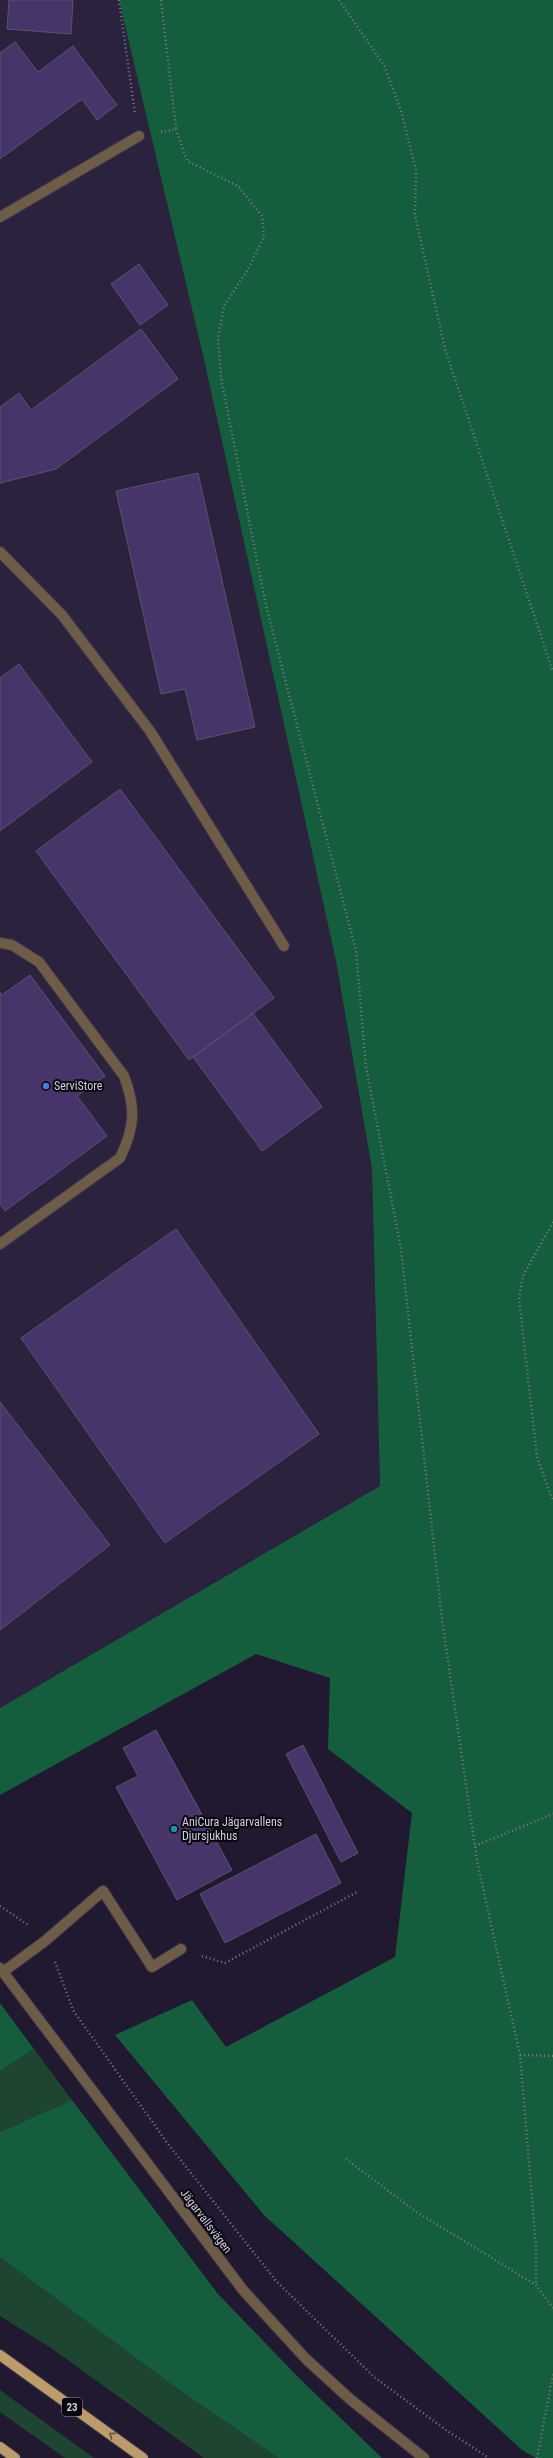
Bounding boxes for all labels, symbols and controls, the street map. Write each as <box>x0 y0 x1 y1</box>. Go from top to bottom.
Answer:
place label: ServiStore <box>54 1079 103 1093</box>
marker: ServiStore <box>41 1081 51 1091</box>
place label: AniCura Jägarvallens Djursjukhus <box>182 1815 282 1843</box>
marker: AniCura Jägarvallens Djursjukhus <box>169 1824 179 1834</box>
street label: Jägarvallsvägen <box>177 2186 235 2256</box>
road number: 23 <box>62 2398 82 2416</box>
one-way arrow <box>109 2433 116 2440</box>

